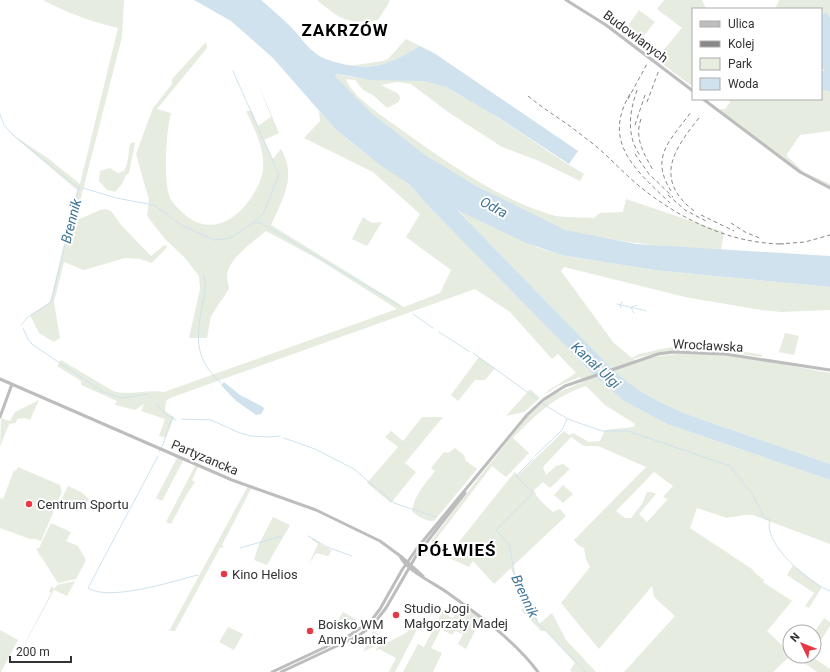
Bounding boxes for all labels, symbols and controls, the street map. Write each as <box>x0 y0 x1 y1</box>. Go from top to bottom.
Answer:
street label: Budowlanych <box>600 7 671 66</box>
legend <box>692 8 822 100</box>
text: Ulica <box>728 17 754 31</box>
district label: ZAKRZÓW <box>301 20 389 40</box>
text: Kolej <box>728 37 754 51</box>
text: Park <box>728 57 753 71</box>
text: Woda <box>728 77 759 91</box>
water label: Odra <box>478 193 510 221</box>
water label: Brennik <box>58 196 85 245</box>
street label: Wrocławska <box>672 336 744 355</box>
water label: Kanał Ulgi <box>568 338 624 392</box>
street label: Partyzancka <box>169 437 241 478</box>
place label: Centrum Sportu <box>37 497 129 512</box>
marker: Centrum Sportu <box>24 499 34 509</box>
district label: PÓŁWIEŚ <box>417 540 497 560</box>
place label: Kino Helios <box>232 567 298 582</box>
marker: Kino Helios <box>219 569 229 579</box>
water label: Brennik <box>508 572 542 621</box>
place label: Studio Jogi Małgorzaty Madej <box>404 601 508 631</box>
marker: Studio Jogi Małgorzaty Madej <box>391 610 401 620</box>
place label: Boisko WM Anny Jantar <box>318 617 388 647</box>
north arrow <box>782 624 822 664</box>
marker: Boisko WM Anny Jantar <box>305 626 315 636</box>
text: N <box>788 630 803 645</box>
scale bar <box>10 638 71 664</box>
text: 200 m <box>16 645 50 659</box>

